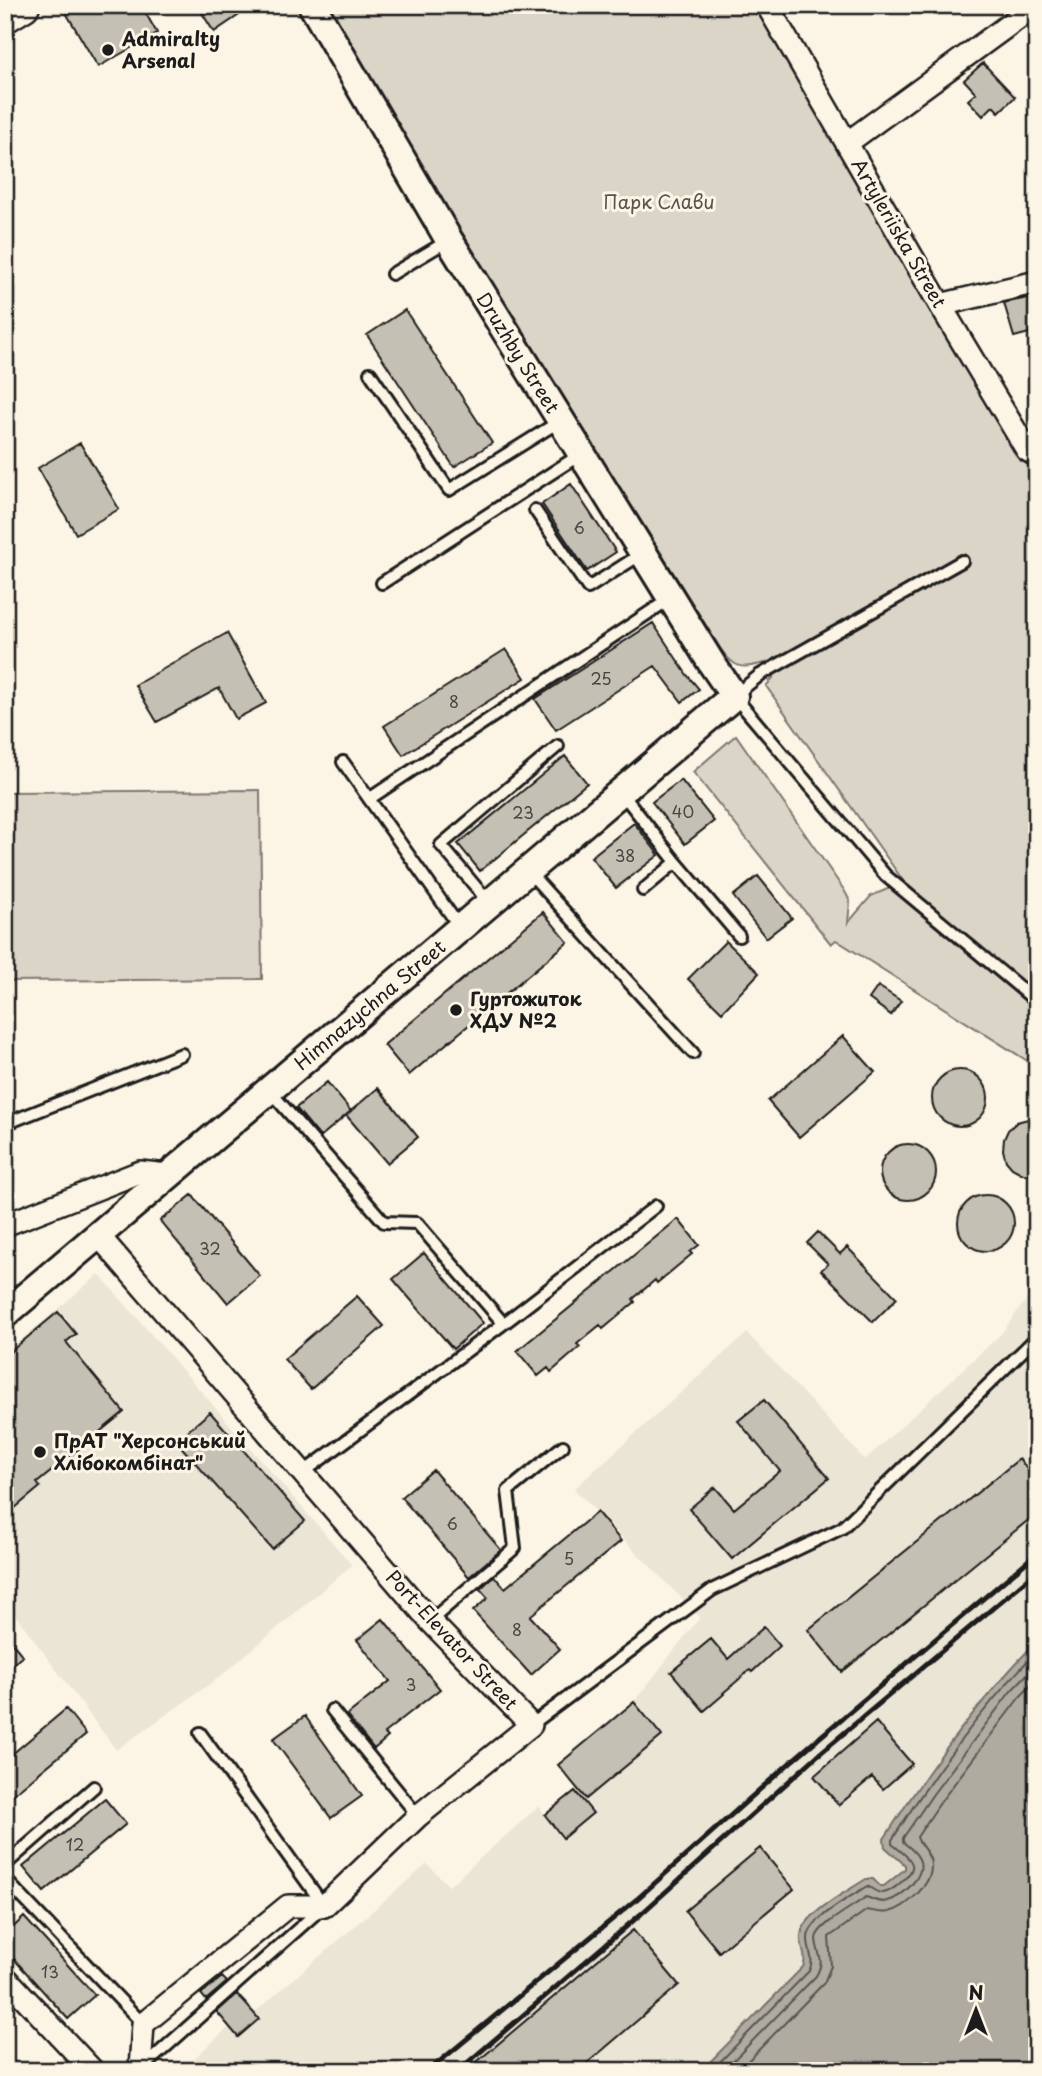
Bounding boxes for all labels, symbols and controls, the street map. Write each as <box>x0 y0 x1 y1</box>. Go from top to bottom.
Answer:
place label: Admiralty Arsenal <box>121 24 220 74</box>
marker: Admiralty Arsenal <box>100 42 116 58</box>
street label: Artyleriiska Street <box>846 153 954 312</box>
park label: Парк Слави <box>603 187 715 215</box>
street label: Druzhby Street <box>470 287 567 419</box>
house number: 6 <box>573 515 585 539</box>
house number: 25 <box>590 666 612 690</box>
house number: 8 <box>449 689 459 713</box>
house number: 40 <box>672 799 694 823</box>
house number: 23 <box>512 800 534 824</box>
house number: 38 <box>615 843 635 867</box>
street label: Himnazychna Street <box>288 932 451 1076</box>
place label: Гуртожиток ХДУ №2 <box>470 984 582 1034</box>
marker: Гуртожиток ХДУ №2 <box>448 1002 464 1018</box>
house number: 32 <box>199 1236 221 1260</box>
place label: ПрАТ "Херсонський Хлібокомбінат" <box>54 1426 246 1476</box>
marker: ПрАТ "Херсонський Хлібокомбінат" <box>32 1444 48 1460</box>
house number: 6 <box>446 1511 458 1535</box>
house number: 5 <box>564 1546 574 1570</box>
street label: Port-Elevator Street <box>380 1563 525 1715</box>
house number: 8 <box>512 1617 522 1641</box>
house number: 3 <box>406 1672 416 1696</box>
house number: 12 <box>66 1832 84 1856</box>
house number: 13 <box>41 1959 59 1983</box>
north arrow <box>940 1974 1010 2044</box>
text: N <box>968 1978 984 2006</box>

